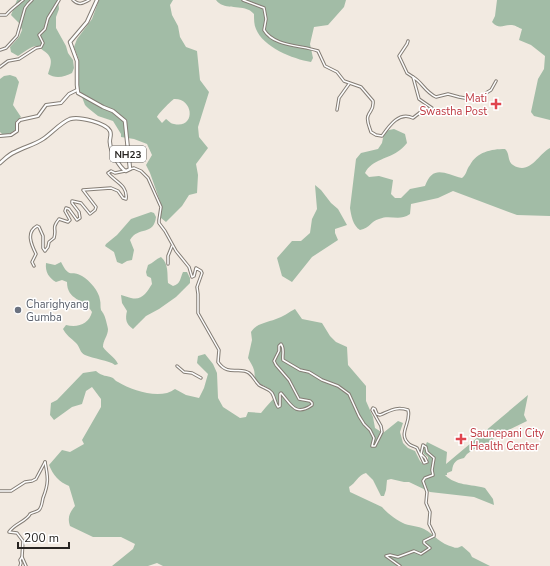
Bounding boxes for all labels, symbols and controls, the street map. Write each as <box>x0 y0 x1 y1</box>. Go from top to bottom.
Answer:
place label: Mati Swastha Post <box>419 91 487 119</box>
marker: Mati Swastha Post <box>490 98 502 110</box>
road number: NH23 <box>110 146 146 162</box>
place label: Charighyang Gumba <box>26 297 89 325</box>
marker: Charighyang Gumba <box>13 305 23 315</box>
place label: Saunepani City Health Center <box>470 426 545 454</box>
marker: Saunepani City Health Center <box>455 433 467 445</box>
scale bar <box>18 524 69 550</box>
text: 200 m <box>24 530 59 546</box>

